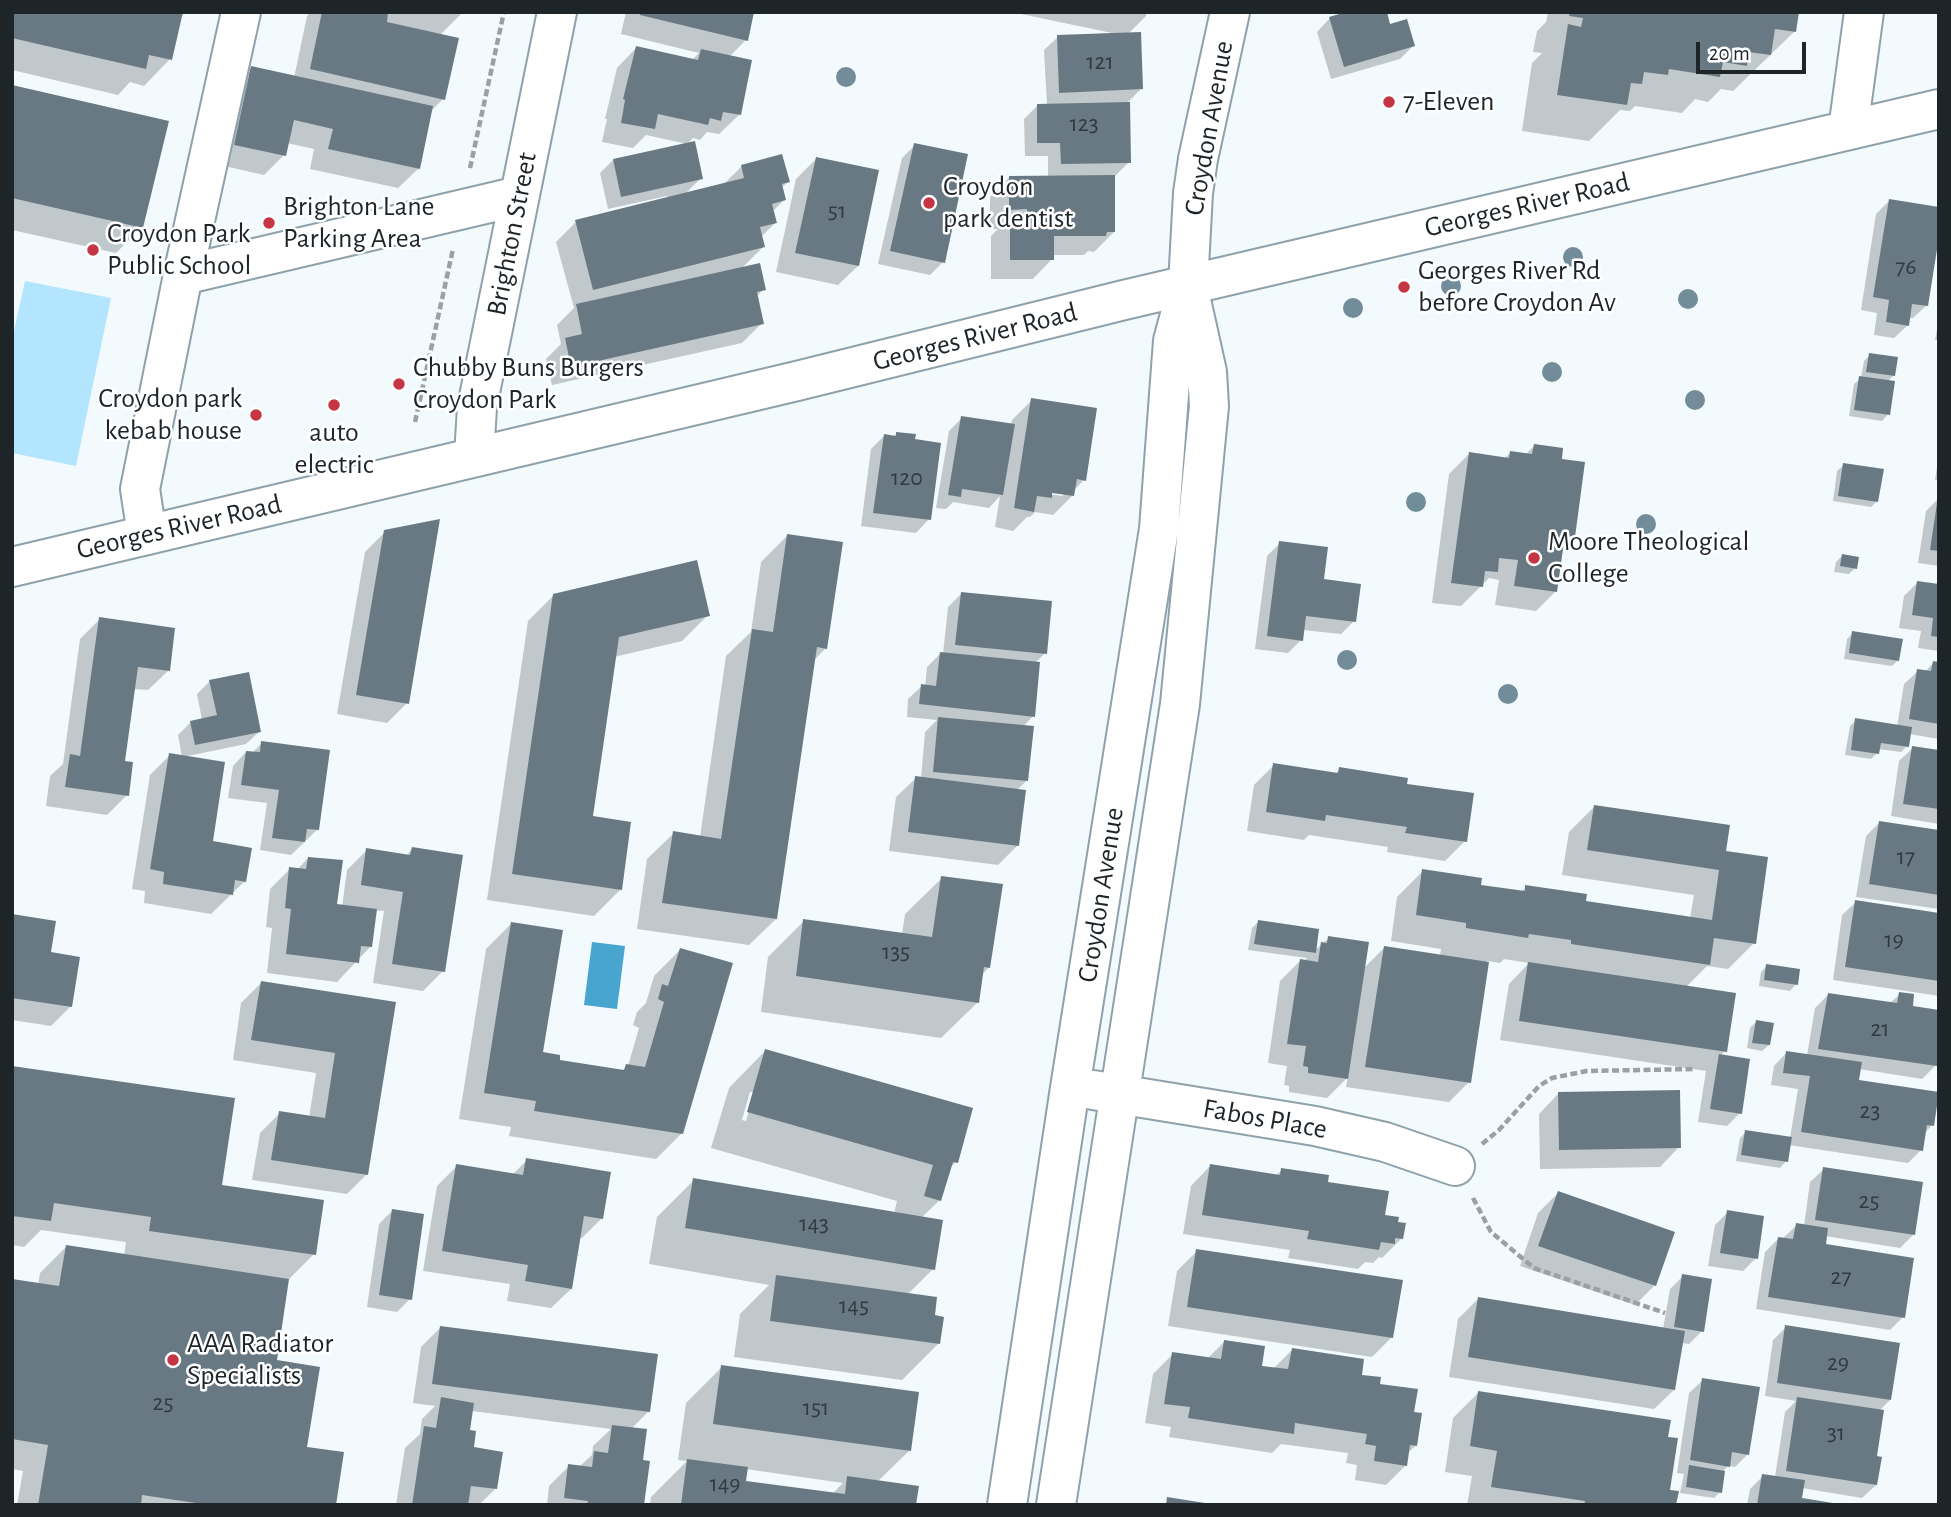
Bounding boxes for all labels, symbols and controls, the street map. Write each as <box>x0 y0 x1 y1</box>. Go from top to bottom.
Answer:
scale bar <box>1699 28 1809 72</box>
street label: Croydon Avenue <box>1177 38 1241 218</box>
text: 20 m <box>1709 43 1750 64</box>
house number: 121 <box>1086 48 1114 76</box>
place label: 7-Eleven <box>1403 85 1495 119</box>
marker: 7-Eleven <box>1381 94 1397 110</box>
house number: 123 <box>1069 110 1099 138</box>
street label: Brighton Street <box>480 149 544 319</box>
street label: Georges River Road <box>1421 165 1633 245</box>
place label: Croydon park dentist <box>943 170 1073 236</box>
place label: Brighton Lane Parking Area <box>283 190 435 256</box>
marker: Croydon park dentist <box>921 195 937 211</box>
house number: 51 <box>828 197 846 225</box>
marker: Brighton Lane Parking Area <box>261 215 277 231</box>
place label: Croydon Park Public School <box>107 217 251 283</box>
marker: Croydon Park Public School <box>85 242 101 258</box>
house number: 76 <box>1895 253 1917 281</box>
place label: Georges River Rd before Croydon Av <box>1418 254 1616 320</box>
marker: Georges River Rd before Croydon Av <box>1396 279 1412 295</box>
street label: Georges River Road <box>869 295 1081 379</box>
place label: Chubby Buns Burgers Croydon Park <box>413 351 644 417</box>
marker: Chubby Buns Burgers Croydon Park <box>391 376 407 392</box>
place label: Croydon park kebab house <box>98 382 242 448</box>
marker: auto electric <box>326 397 342 413</box>
marker: Croydon park kebab house <box>248 407 264 423</box>
place label: auto electric <box>294 416 374 482</box>
house number: 120 <box>891 464 923 492</box>
street label: Georges River Road <box>73 487 285 567</box>
place label: Moore Theological College <box>1548 525 1749 591</box>
marker: Moore Theological College <box>1526 550 1542 566</box>
street label: Croydon Avenue <box>1071 805 1131 985</box>
house number: 17 <box>1897 843 1915 871</box>
house number: 19 <box>1884 926 1904 954</box>
house number: 135 <box>882 938 910 966</box>
house number: 21 <box>1870 1015 1890 1043</box>
street label: Fabos Place <box>1200 1092 1330 1146</box>
house number: 23 <box>1860 1097 1880 1125</box>
house number: 25 <box>1859 1187 1879 1215</box>
house number: 143 <box>799 1210 829 1238</box>
house number: 27 <box>1831 1263 1851 1291</box>
house number: 145 <box>839 1292 869 1320</box>
place label: AAA Radiator Specialists <box>187 1327 333 1393</box>
house number: 29 <box>1827 1349 1849 1377</box>
marker: AAA Radiator Specialists <box>165 1352 181 1368</box>
house number: 25 <box>153 1389 173 1417</box>
house number: 151 <box>803 1394 829 1422</box>
house number: 31 <box>1827 1419 1845 1447</box>
house number: 149 <box>709 1470 741 1498</box>

